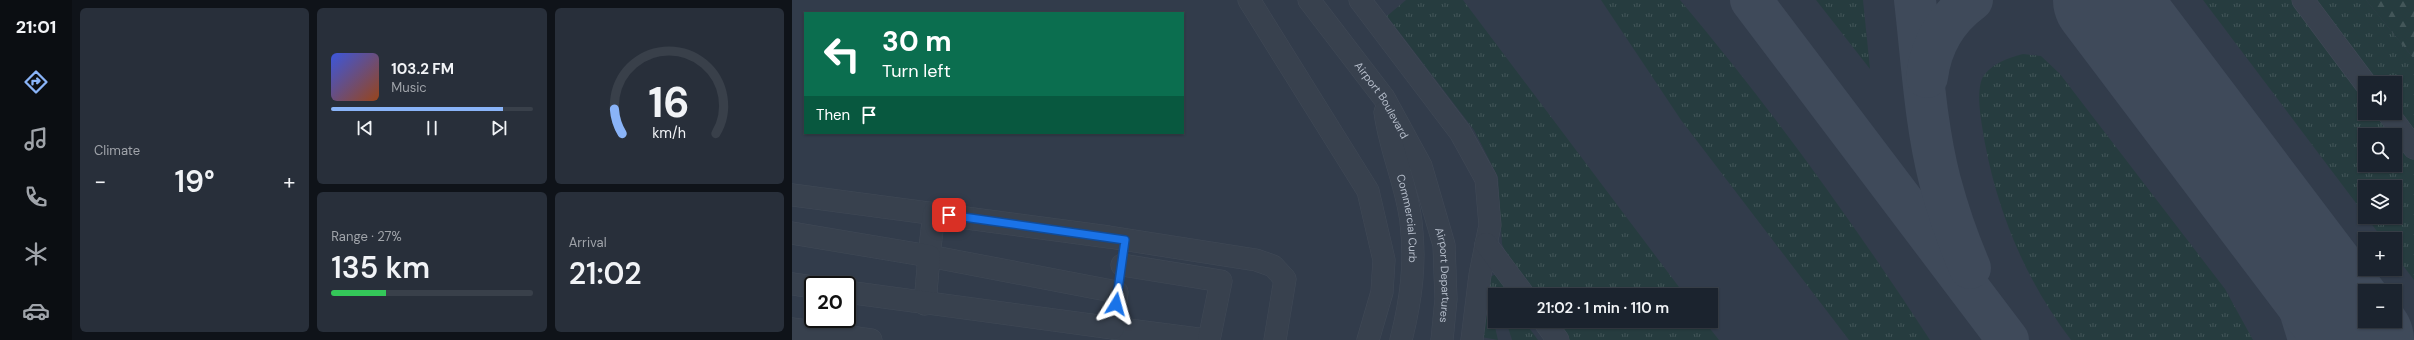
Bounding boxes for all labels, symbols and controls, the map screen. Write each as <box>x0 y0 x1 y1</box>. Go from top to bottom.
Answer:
text: 21:01 <box>16 15 56 39</box>
text: 30 m <box>882 23 952 60</box>
icon: left <box>816 28 868 80</box>
text: 103.2 FM <box>391 59 454 79</box>
text: Turn left <box>882 59 951 83</box>
street label: Airport Boulevard <box>1352 59 1412 141</box>
icon: directions <box>22 68 50 96</box>
text: 16 <box>649 76 690 130</box>
map controls <box>2358 76 2402 328</box>
button: sound <box>2358 76 2402 120</box>
text: Music <box>391 79 427 96</box>
icon: arrive <box>858 104 880 126</box>
text: Then <box>816 105 850 125</box>
icon: previous <box>354 117 376 139</box>
icon: pause <box>421 117 443 139</box>
icon: next <box>488 117 510 139</box>
text: km/h <box>652 124 686 142</box>
icon: music <box>22 125 50 153</box>
button: search <box>2358 128 2402 172</box>
text: Climate <box>94 142 140 159</box>
text: 19° <box>175 162 215 201</box>
text: − <box>94 167 106 196</box>
text: + <box>283 167 295 196</box>
street label: Commercial Curb <box>1394 172 1420 263</box>
button: layers <box>2358 180 2402 224</box>
icon: phone <box>22 183 50 211</box>
pin <box>932 198 966 232</box>
icon: arrive <box>938 204 960 226</box>
street label: Airport Departures <box>1432 226 1453 323</box>
text: Range · 27% <box>331 228 402 245</box>
button: + <box>2358 232 2402 276</box>
text: Arrival <box>569 234 607 251</box>
icon: climate <box>22 240 50 268</box>
text: 135 km <box>331 248 430 287</box>
text: 21:02 <box>569 254 642 293</box>
speed limit sign: 20 <box>804 276 856 328</box>
position arrow <box>1095 283 1137 325</box>
button: − <box>2358 284 2402 328</box>
icon: car <box>22 297 50 325</box>
text: 21:02 · 1 min · 110 m <box>1537 298 1669 318</box>

